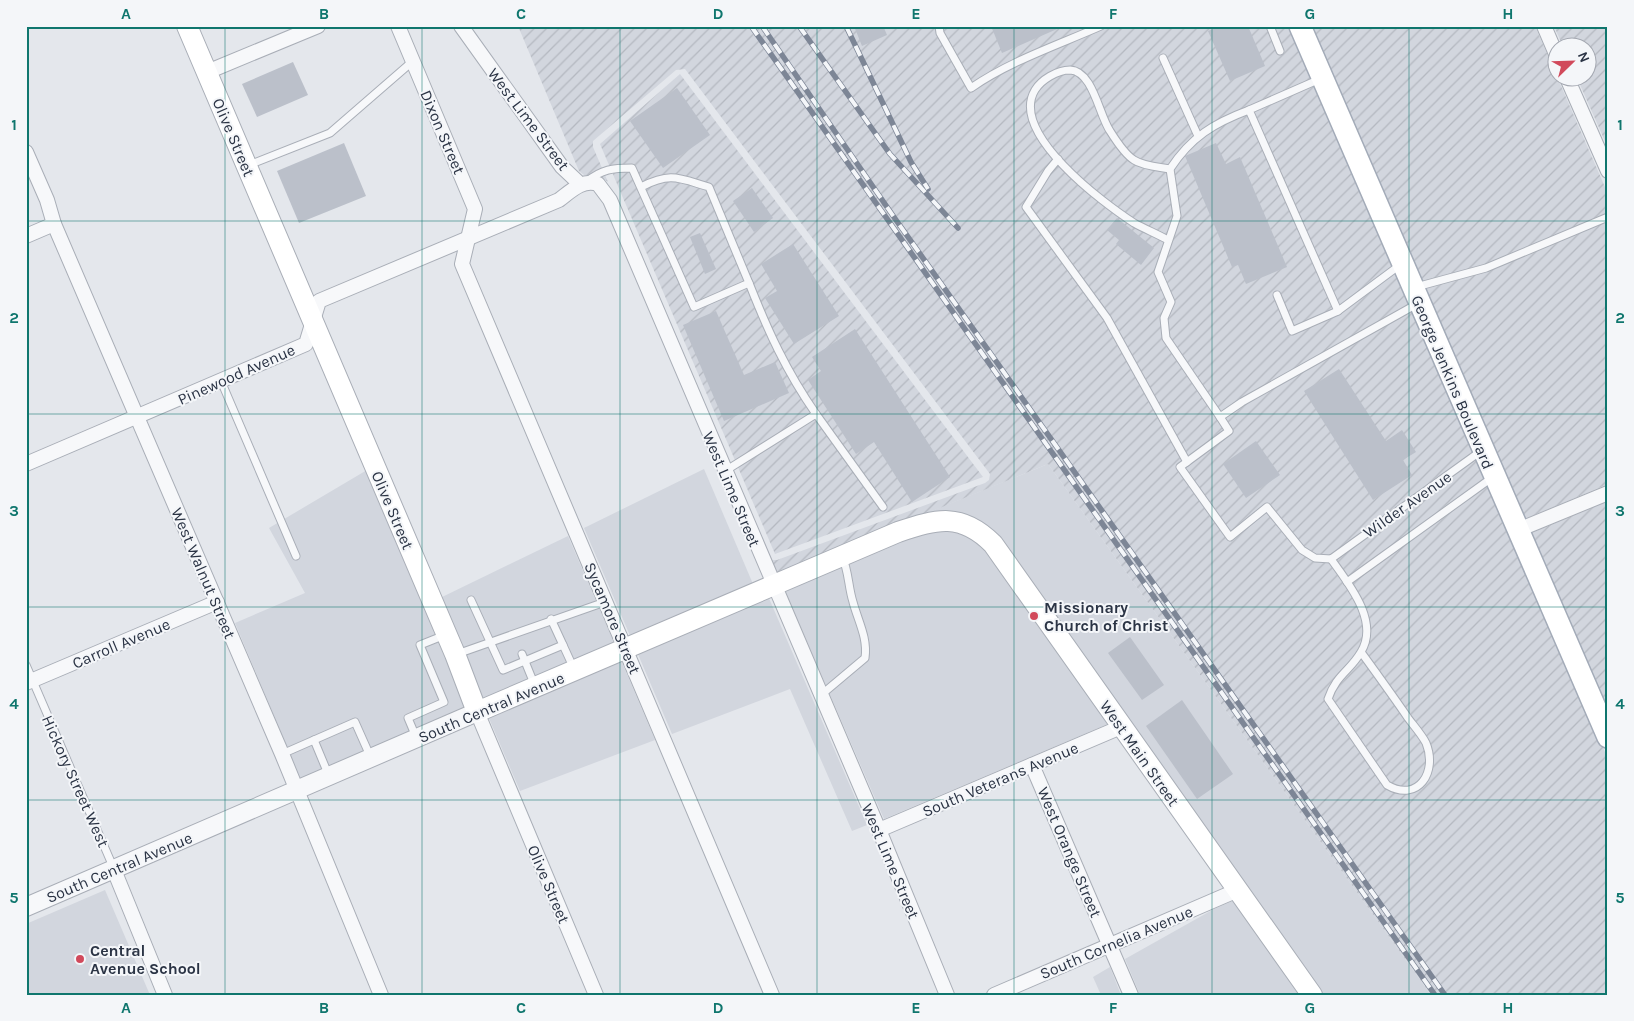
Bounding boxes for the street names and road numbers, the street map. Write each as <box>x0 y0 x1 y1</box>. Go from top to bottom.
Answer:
street label: West Lime Street <box>484 64 573 174</box>
street label: Dixon Street <box>416 87 469 177</box>
street label: Olive Street <box>208 95 259 179</box>
street label: George Jenkins Boulevard <box>1407 292 1498 472</box>
street label: Pinewood Avenue <box>175 340 298 409</box>
street label: West Lime Street <box>699 429 764 550</box>
street label: Wilder Avenue <box>1359 467 1455 542</box>
street label: Olive Street <box>367 468 418 552</box>
street label: West Walnut Street <box>167 505 240 642</box>
street label: Sycamore Street <box>580 559 645 677</box>
street label: Carroll Avenue <box>69 614 173 673</box>
street label: South Central Avenue <box>415 668 567 747</box>
street label: West Main Street <box>1096 697 1183 810</box>
street label: Hickory Street West <box>38 712 113 850</box>
street label: South Veterans Avenue <box>919 738 1081 821</box>
street label: West Orange Street <box>1033 784 1106 920</box>
street label: West Lime Street <box>858 801 923 922</box>
street label: South Central Avenue <box>43 828 195 907</box>
street label: Olive Street <box>523 842 574 926</box>
street label: South Cornelia Avenue <box>1037 902 1196 983</box>

